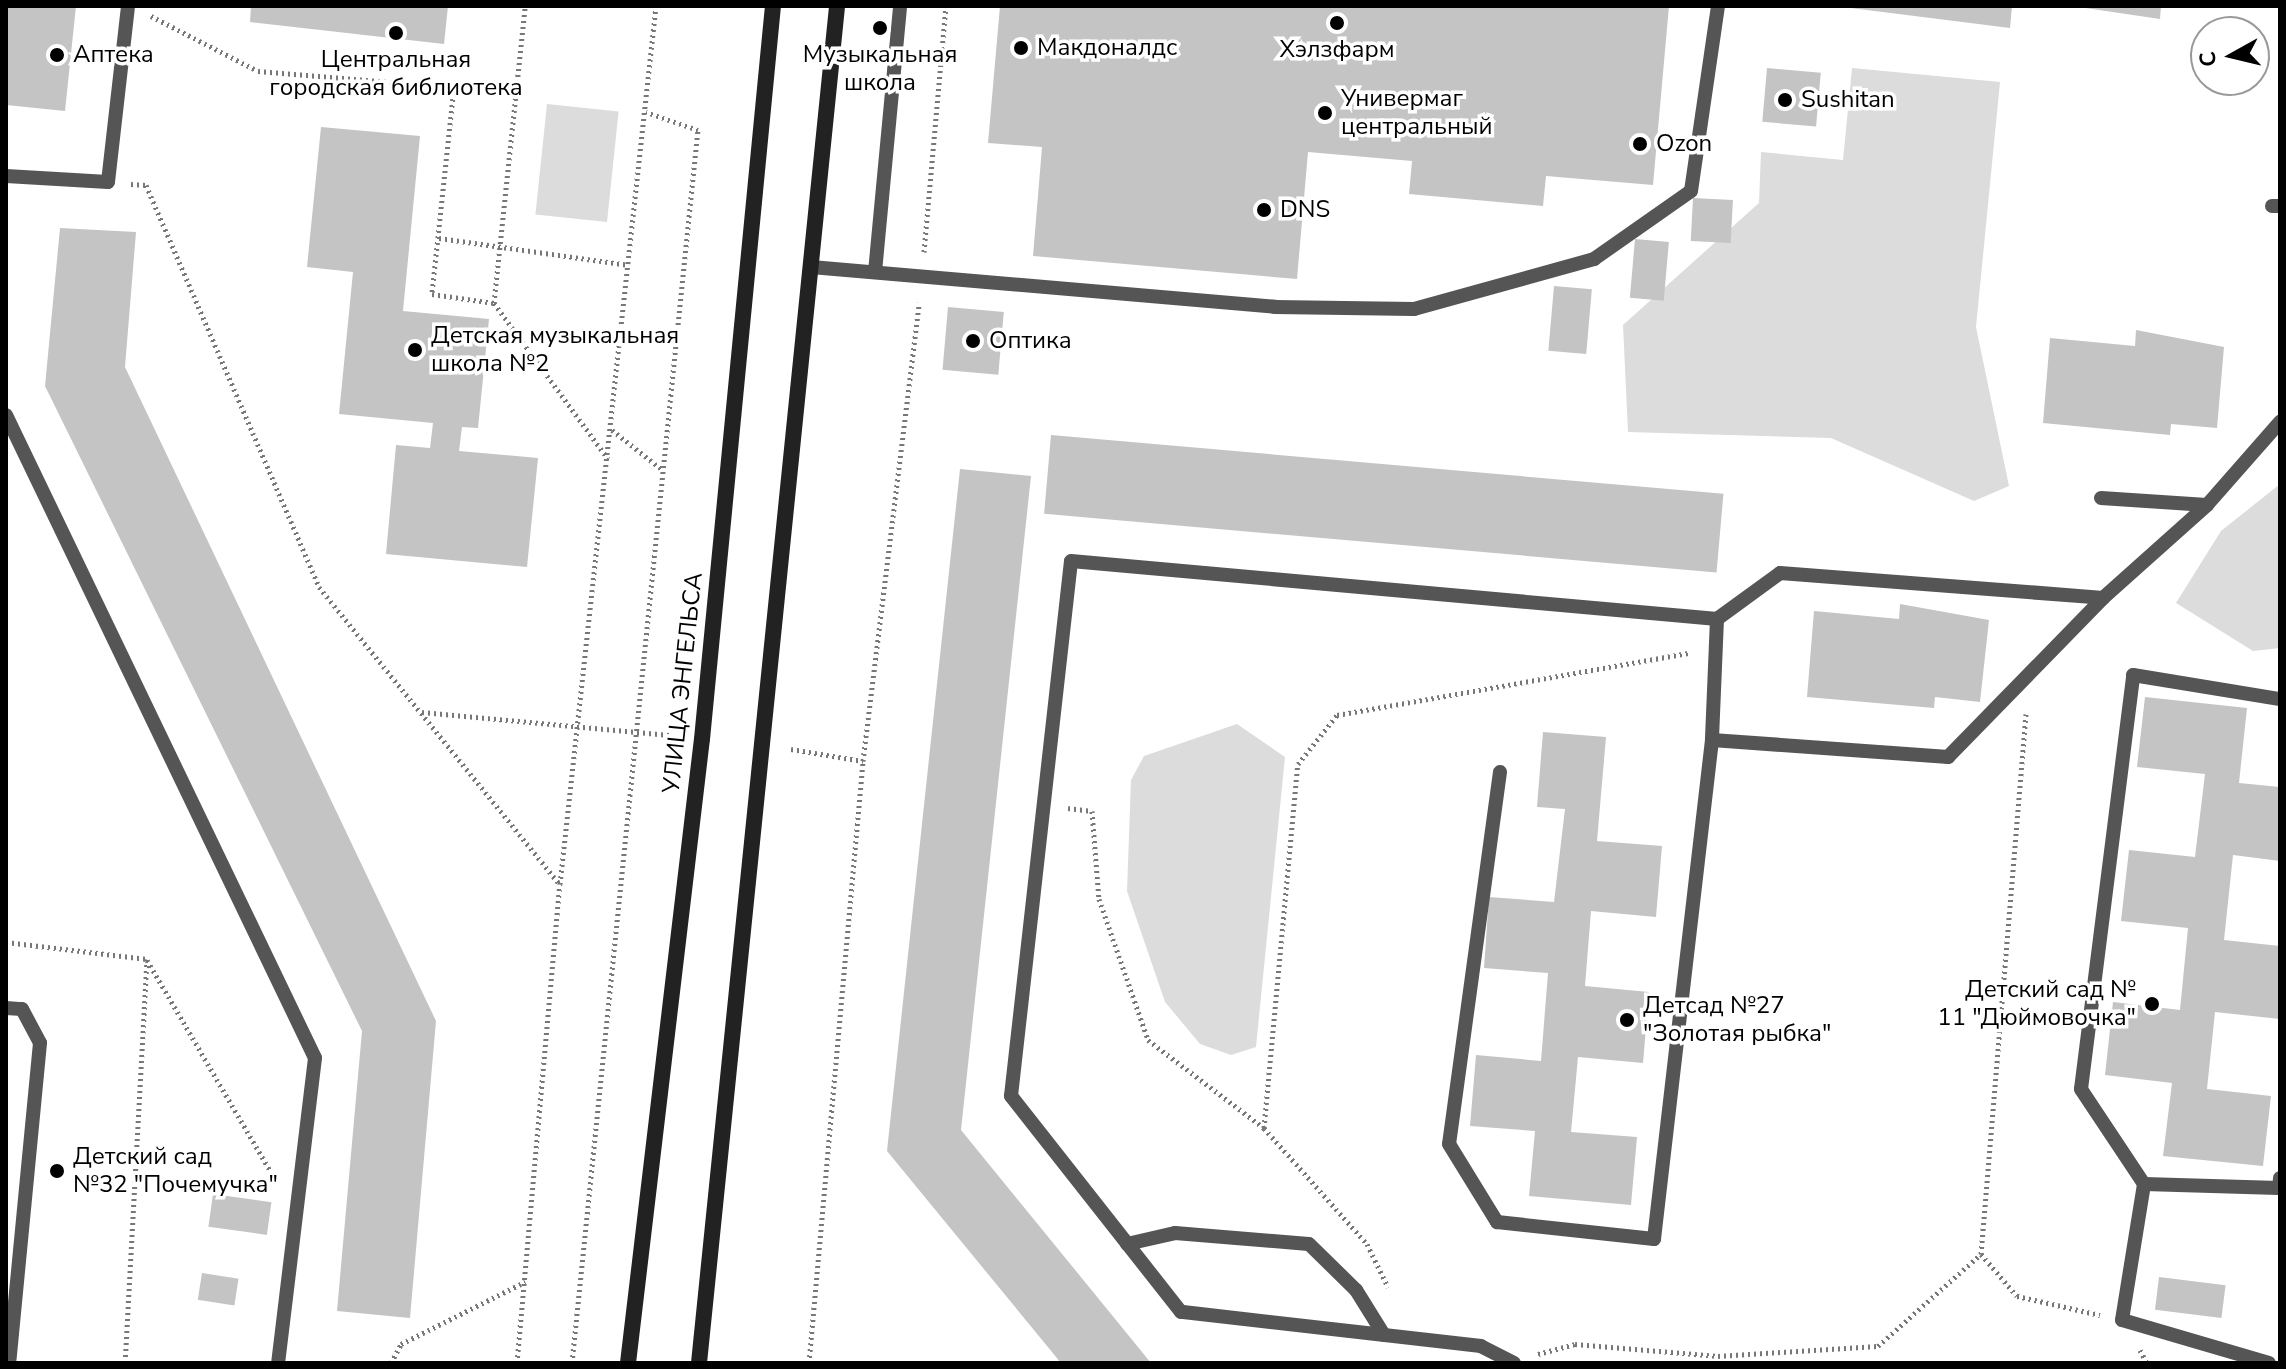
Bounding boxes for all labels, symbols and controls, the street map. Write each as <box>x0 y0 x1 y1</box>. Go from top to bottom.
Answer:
marker: Хэлзфарм <box>1328 14 1346 32</box>
north arrow <box>2190 16 2270 96</box>
marker: Музыкальная школа <box>871 19 889 37</box>
marker: Центральная городская библиотека <box>387 24 405 42</box>
place label: Макдоналдс <box>1037 34 1177 62</box>
place label: Хэлзфарм <box>1280 36 1394 64</box>
marker: Макдоналдс <box>1012 39 1030 57</box>
place label: Аптека <box>73 41 154 69</box>
place label: Музыкальная школа <box>803 41 957 97</box>
marker: Аптека <box>48 46 66 64</box>
place label: Центральная городская библиотека <box>269 46 523 102</box>
text: С <box>2192 50 2224 69</box>
place label: Универмаг центральный <box>1341 85 1493 141</box>
place label: Sushitan <box>1801 86 1895 114</box>
marker: Sushitan <box>1776 91 1794 109</box>
marker: Универмаг центральный <box>1316 104 1334 122</box>
place label: Ozon <box>1656 130 1712 158</box>
marker: Ozon <box>1631 135 1649 153</box>
place label: DNS <box>1280 196 1330 224</box>
marker: DNS <box>1255 201 1273 219</box>
place label: Детская музыкальная школа №2 <box>431 322 679 378</box>
place label: Оптика <box>989 327 1072 355</box>
marker: Оптика <box>964 332 982 350</box>
marker: Детская музыкальная школа №2 <box>406 341 424 359</box>
street label: УЛИЦА ЭНГЕЛЬСА <box>657 571 709 795</box>
place label: Детский сад № 11 "Дюймовочка" <box>1937 976 2136 1032</box>
place label: Детсад №27 "Золотая рыбка" <box>1643 992 1831 1048</box>
marker: Детский сад № 11 "Дюймовочка" <box>2143 995 2161 1013</box>
marker: Детсад №27 "Золотая рыбка" <box>1618 1011 1636 1029</box>
place label: Детский сад №32 "Почемучка" <box>73 1143 278 1199</box>
marker: Детский сад №32 "Почемучка" <box>48 1162 66 1180</box>

